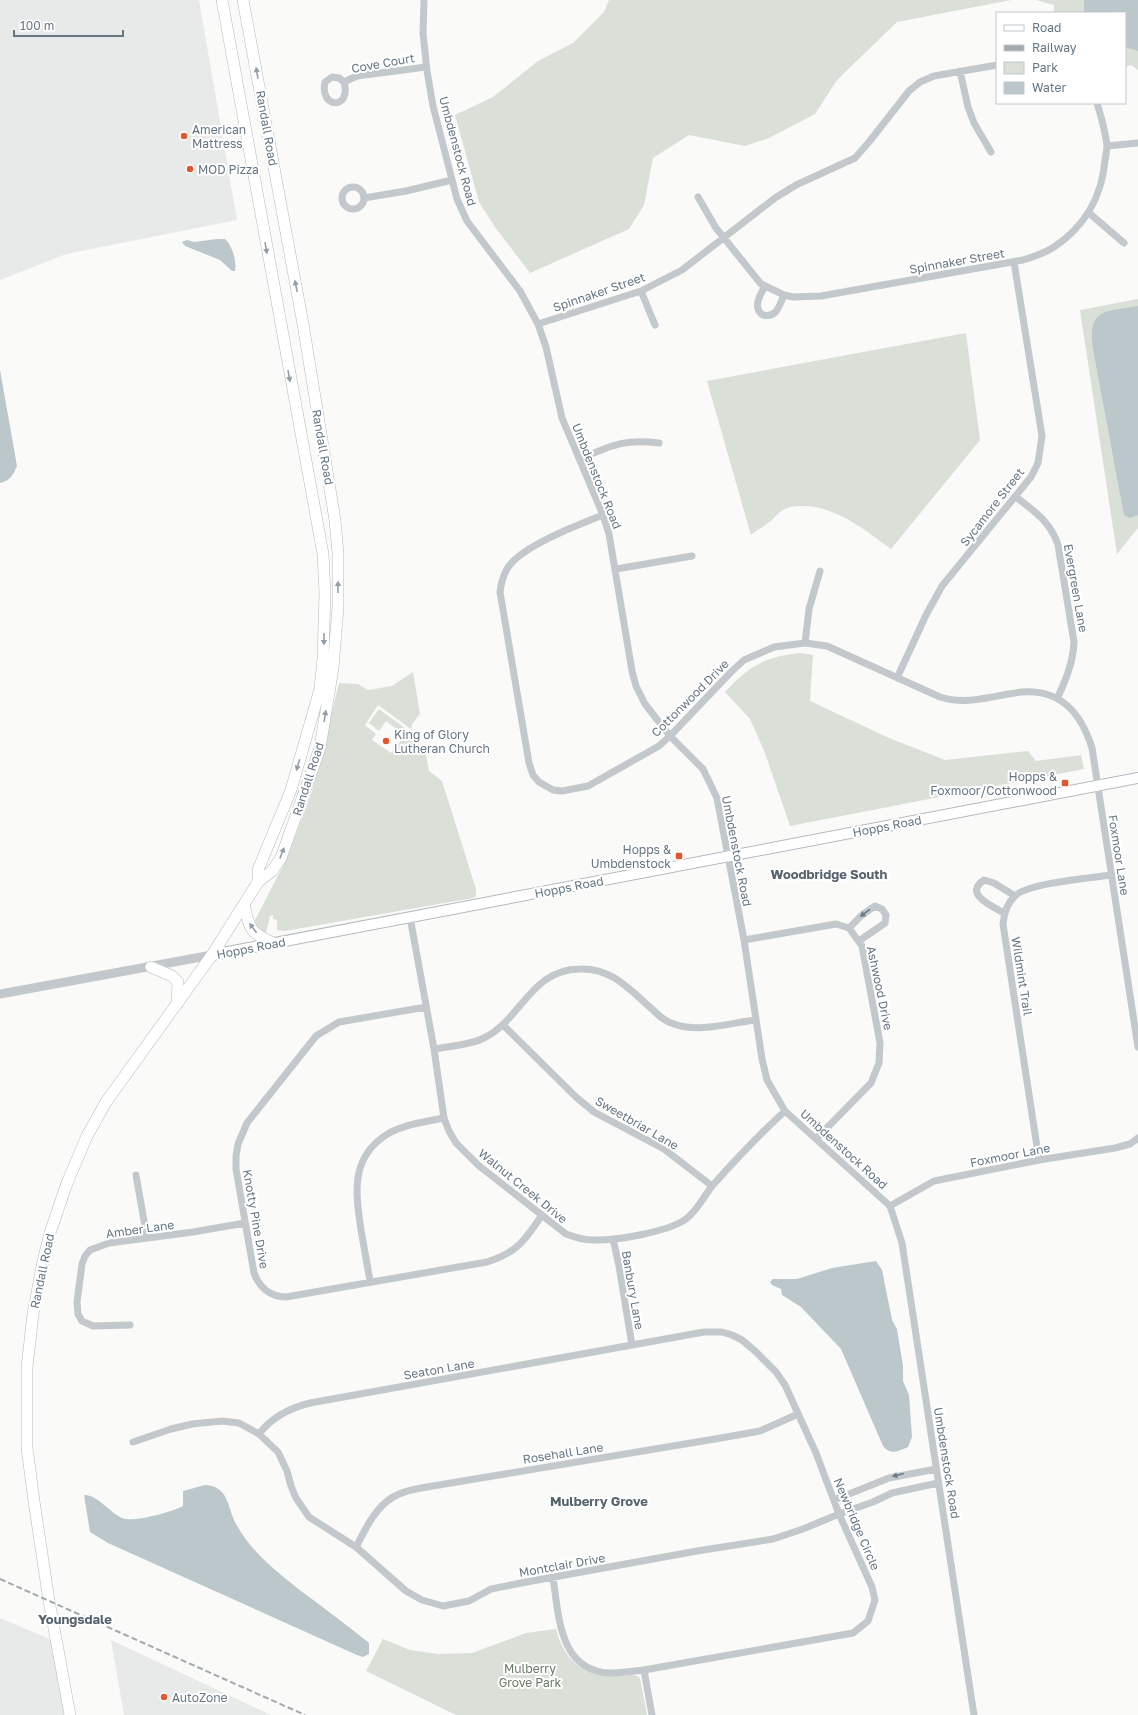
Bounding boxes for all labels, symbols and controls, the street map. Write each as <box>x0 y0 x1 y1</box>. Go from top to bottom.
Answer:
scale bar <box>14 12 123 38</box>
legend <box>996 12 1126 104</box>
text: 100 m <box>20 18 54 33</box>
text: Road <box>1032 20 1061 35</box>
text: Railway <box>1032 40 1077 55</box>
street label: Cove Court <box>350 50 416 76</box>
text: Park <box>1032 60 1058 75</box>
one-way arrow <box>253 67 259 80</box>
text: Water <box>1032 80 1066 95</box>
street label: Randall Road <box>253 89 281 167</box>
street label: Umbdenstock Road <box>436 95 480 207</box>
place label: American Mattress <box>192 122 246 151</box>
marker: American Mattress <box>179 131 189 141</box>
place label: MOD Pizza <box>198 162 259 177</box>
marker: MOD Pizza <box>185 164 195 174</box>
one-way arrow <box>264 242 270 254</box>
street label: Spinnaker Street <box>908 245 1006 277</box>
street label: Spinnaker Street <box>551 269 647 315</box>
one-way arrow <box>292 280 298 292</box>
one-way arrow <box>286 370 292 382</box>
street label: Randall Road <box>309 408 337 486</box>
street label: Umbdenstock Road <box>569 421 625 531</box>
street label: Sycamore Street <box>957 465 1027 549</box>
street label: Evergreen Lane <box>1061 543 1091 633</box>
one-way arrow <box>335 580 341 593</box>
one-way arrow <box>321 633 327 646</box>
street label: Cottonwood Drive <box>648 656 732 740</box>
one-way arrow <box>322 710 328 722</box>
place label: King of Glory Lutheran Church <box>394 727 490 756</box>
marker: King of Glory Lutheran Church <box>381 736 391 746</box>
street label: Randall Road <box>289 740 327 818</box>
one-way arrow <box>295 760 301 772</box>
place label: Hopps & Foxmoor/Cottonwood <box>930 769 1057 798</box>
marker: Hopps & Foxmoor/Cottonwood <box>1060 778 1070 788</box>
street label: Umbdenstock Road <box>719 794 755 908</box>
street label: Hopps Road <box>851 812 923 840</box>
street label: Foxmoor Lane <box>1105 814 1133 896</box>
place label: Hopps & Umbdenstock <box>591 842 671 871</box>
one-way arrow <box>280 847 286 859</box>
marker: Hopps & Umbdenstock <box>674 851 684 861</box>
district label: Woodbridge South <box>771 866 888 882</box>
street label: Hopps Road <box>533 873 605 901</box>
one-way arrow <box>859 909 870 918</box>
one-way arrow <box>248 923 257 934</box>
street label: Hopps Road <box>215 934 287 962</box>
street label: Wildmint Trail <box>1008 936 1036 1017</box>
street label: Ashwood Drive <box>864 945 896 1032</box>
street label: Sweetbriar Lane <box>593 1093 681 1153</box>
street label: Umbdenstock Road <box>797 1106 891 1192</box>
street label: Foxmoor Lane <box>969 1140 1051 1170</box>
street label: Walnut Creek Drive <box>475 1145 571 1227</box>
street label: Knotty Pine Drive <box>240 1168 272 1270</box>
street label: Amber Lane <box>105 1217 175 1241</box>
street label: Randall Road <box>27 1232 57 1310</box>
street label: Banbury Lane <box>619 1249 647 1331</box>
street label: Seaton Lane <box>402 1355 476 1383</box>
street label: Umbdenstock Road <box>931 1406 963 1520</box>
street label: Rosehall Lane <box>522 1439 604 1467</box>
one-way arrow <box>891 1473 904 1479</box>
street label: Newbridge Circle <box>831 1476 883 1572</box>
district label: Mulberry Grove <box>550 1493 648 1509</box>
street label: Montclair Drive <box>518 1550 606 1580</box>
district label: Youngsdale <box>38 1611 112 1627</box>
park label: Mulberry Grove Park <box>499 1661 561 1690</box>
place label: AutoZone <box>172 1690 228 1705</box>
marker: AutoZone <box>159 1692 169 1702</box>

